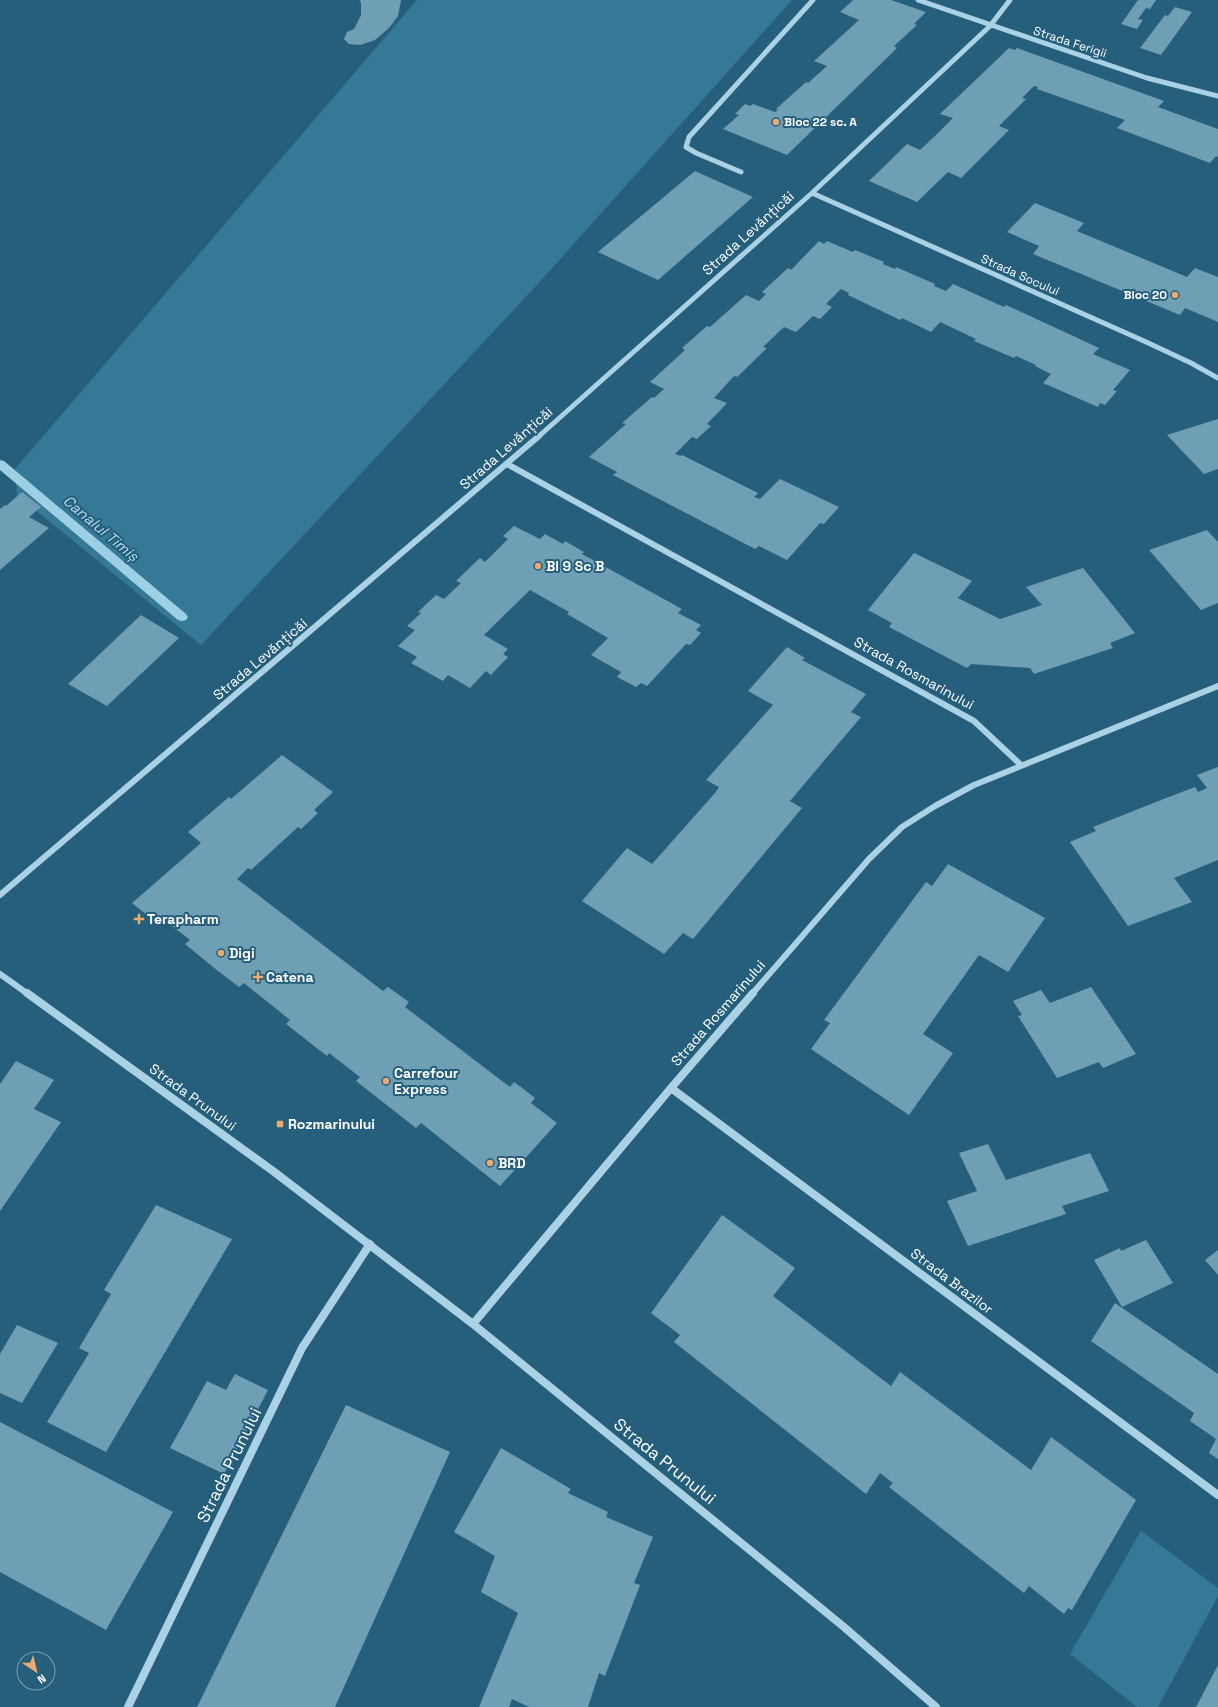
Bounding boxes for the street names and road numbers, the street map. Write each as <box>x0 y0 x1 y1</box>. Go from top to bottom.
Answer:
street label: Strada Ferigii <box>1031 23 1109 61</box>
street label: Strada Levănțicăi <box>698 187 798 279</box>
street label: Strada Socului <box>978 251 1062 299</box>
street label: Strada Levănțicăi <box>456 403 556 493</box>
street label: Strada Levănțicăi <box>209 614 311 704</box>
street label: Strada Rosmarinului <box>851 632 977 714</box>
street label: Strada Rosmarinului <box>667 956 769 1070</box>
street label: Strada Prunului <box>146 1059 240 1135</box>
street label: Strada Brazilor <box>907 1244 997 1318</box>
street label: Strada Prunului <box>192 1404 266 1526</box>
street label: Strada Prunului <box>609 1413 721 1509</box>

